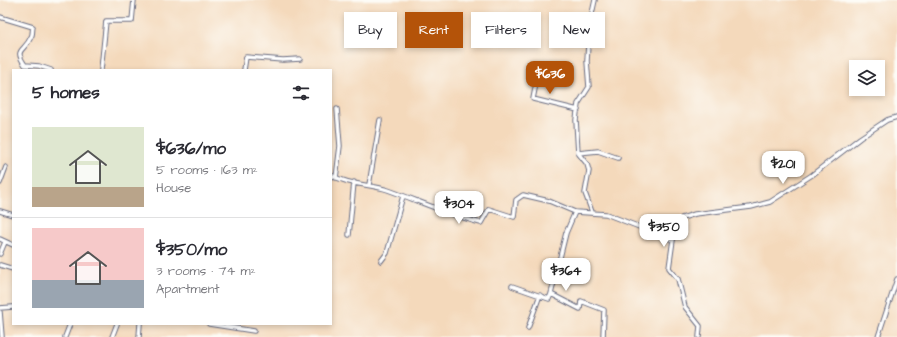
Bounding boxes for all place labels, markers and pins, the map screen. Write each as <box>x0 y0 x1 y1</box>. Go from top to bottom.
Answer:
pin: $636 <box>526 61 574 95</box>
pin: $201 <box>759 151 807 185</box>
pin: $304 <box>435 191 483 225</box>
pin: $350 <box>640 214 688 248</box>
pin: $364 <box>542 258 590 292</box>

